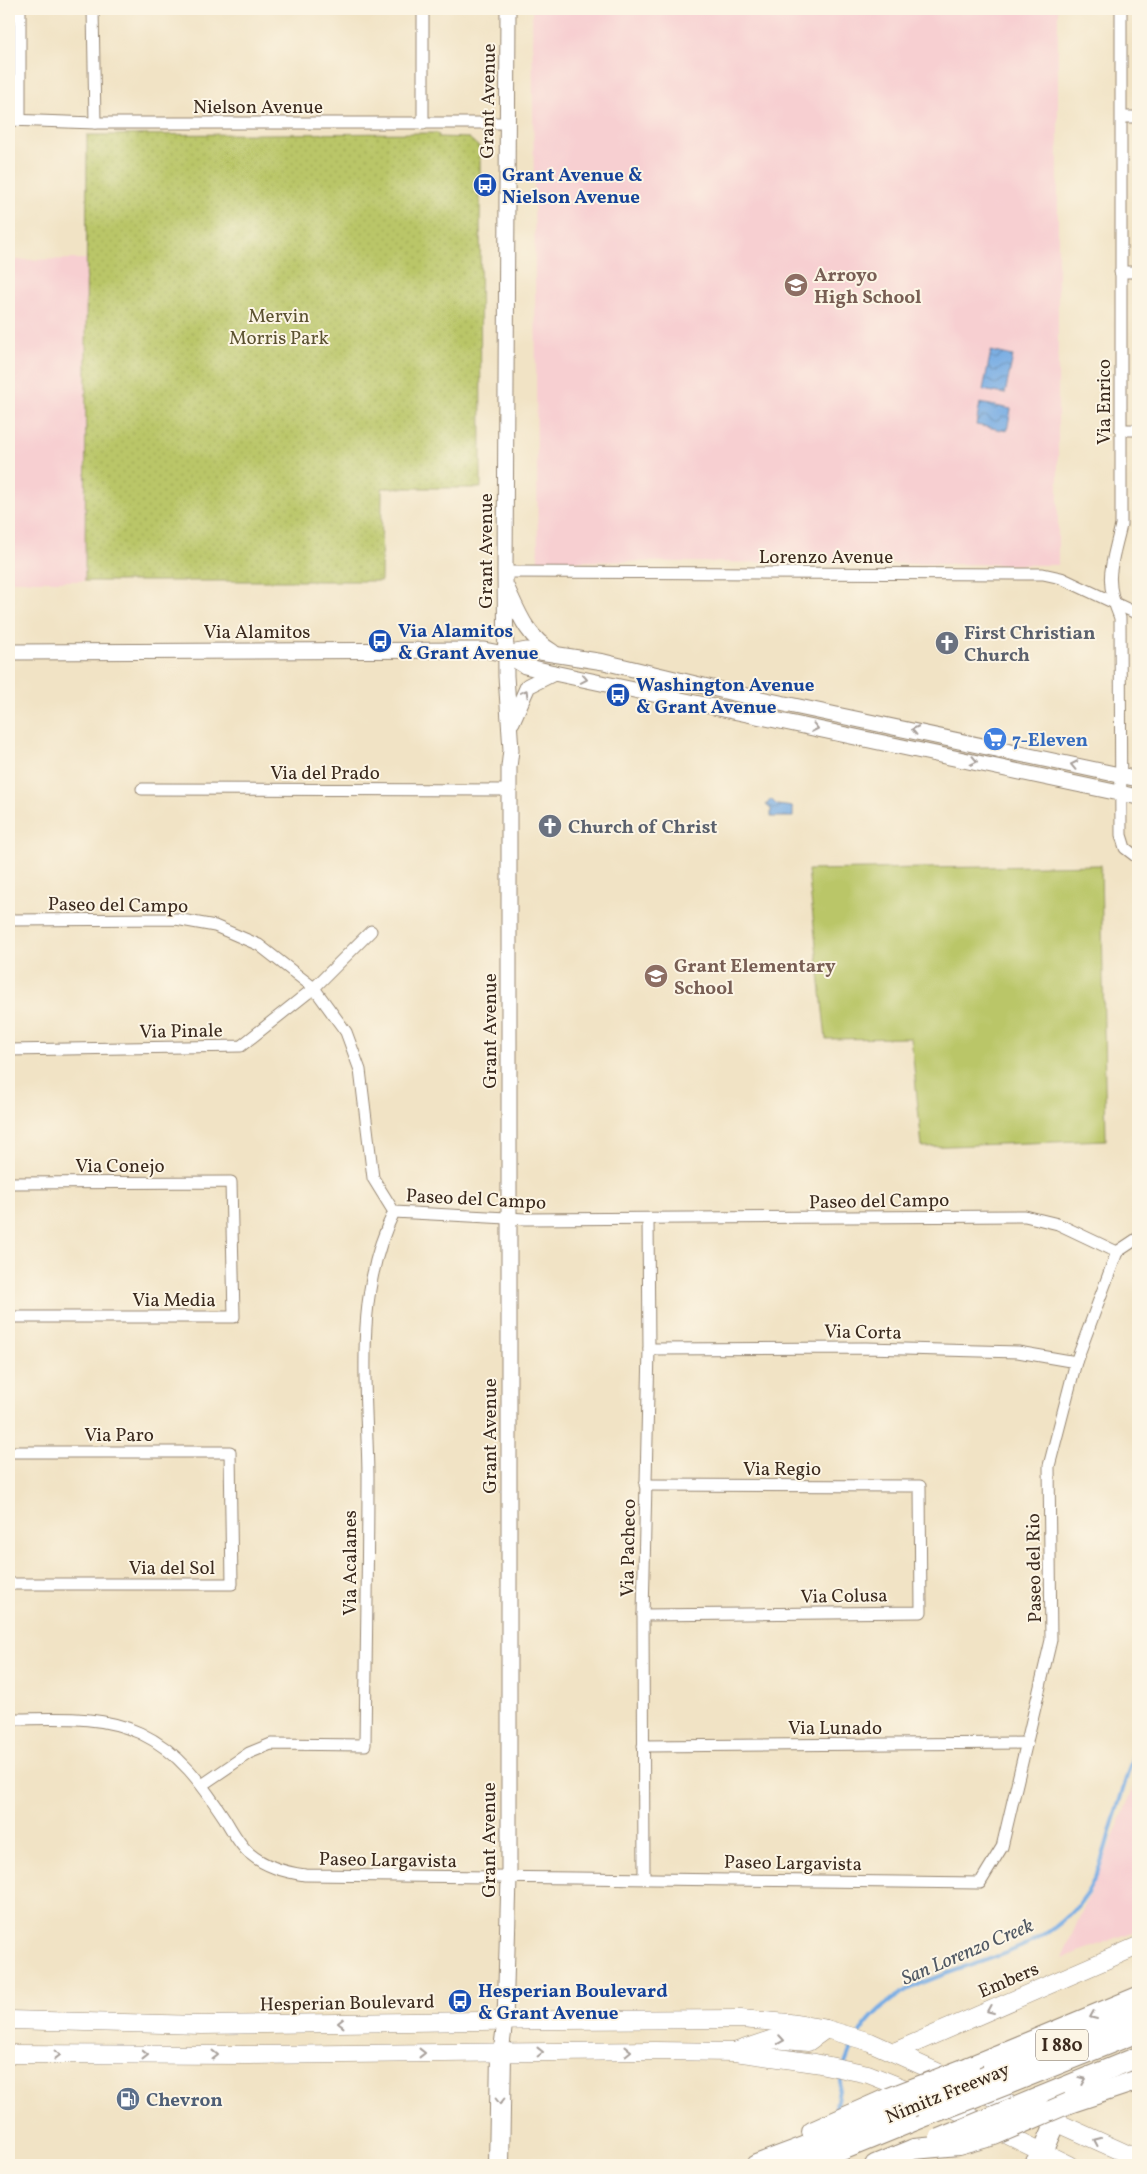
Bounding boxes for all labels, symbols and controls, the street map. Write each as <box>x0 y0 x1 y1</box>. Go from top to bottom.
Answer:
street label: Grant Avenue <box>475 43 503 159</box>
street label: Nielson Avenue <box>193 95 323 121</box>
place label: Grant Avenue & Nielson Avenue <box>502 163 643 211</box>
bus stop icon: Grant Avenue & Nielson Avenue <box>472 172 498 198</box>
place label: Arroyo High School <box>814 263 922 311</box>
school or university icon: Arroyo High School <box>783 272 809 298</box>
park label: Mervin Morris Park <box>229 304 329 352</box>
street label: Via Enrico <box>1092 359 1118 445</box>
street label: Grant Avenue <box>474 493 500 609</box>
street label: Lorenzo Avenue <box>759 545 893 571</box>
place label: Via Alamitos & Grant Avenue <box>398 619 539 667</box>
street label: Via Alamitos <box>204 620 310 646</box>
place label: First Christian Church <box>964 621 1095 669</box>
bus stop icon: Via Alamitos & Grant Avenue <box>367 628 393 654</box>
church icon: First Christian Church <box>934 630 960 656</box>
one-way arrow <box>580 673 589 683</box>
place label: Washington Avenue & Grant Avenue <box>636 673 815 721</box>
bus stop icon: Washington Avenue & Grant Avenue <box>605 682 631 708</box>
one-way arrow <box>519 689 529 698</box>
one-way arrow <box>811 722 820 733</box>
one-way arrow <box>910 726 919 736</box>
supermarket icon: 7-Eleven <box>982 726 1008 752</box>
place label: 7-Eleven <box>1012 728 1088 754</box>
one-way arrow <box>970 755 979 766</box>
one-way arrow <box>1069 760 1078 771</box>
street label: Via del Prado <box>270 761 380 787</box>
church icon: Church of Christ <box>537 813 563 839</box>
place label: Church of Christ <box>568 815 717 841</box>
street label: Paseo del Campo <box>48 892 188 920</box>
place label: Grant Elementary School <box>674 954 836 1002</box>
school or university icon: Grant Elementary School <box>643 963 669 989</box>
street label: Grant Avenue <box>478 973 504 1089</box>
street label: Via Pinale <box>139 1018 223 1046</box>
street label: Via Conejo <box>75 1154 165 1180</box>
street label: Paseo del Campo <box>405 1183 547 1217</box>
street label: Paseo del Campo <box>809 1188 949 1216</box>
street label: Via Media <box>132 1288 216 1314</box>
street label: Via Corta <box>824 1319 902 1347</box>
street label: Grant Avenue <box>478 1378 504 1494</box>
street label: Via Paro <box>84 1423 154 1449</box>
street label: Via Regio <box>743 1457 821 1483</box>
street label: Via Pacheco <box>615 1499 643 1598</box>
street label: Via Acalanes <box>338 1510 364 1616</box>
street label: Paseo del Rio <box>1021 1513 1049 1623</box>
street label: Via del Sol <box>129 1556 215 1582</box>
street label: Via Colusa <box>800 1583 888 1611</box>
street label: Via Lunado <box>788 1716 882 1742</box>
street label: Grant Avenue <box>477 1782 503 1898</box>
street label: Paseo Largavista <box>319 1847 457 1875</box>
street label: Paseo Largavista <box>724 1850 862 1878</box>
water label: San Lorenzo Creek <box>897 1912 1038 1993</box>
street label: Embers <box>974 1956 1043 2005</box>
place label: Hesperian Boulevard & Grant Avenue <box>478 1979 668 2027</box>
bus stop icon: Hesperian Boulevard & Grant Avenue <box>447 1988 473 2014</box>
street label: Hesperian Boulevard <box>259 1989 435 2019</box>
one-way arrow <box>986 2004 995 2014</box>
one-way arrow <box>1089 2009 1098 2020</box>
one-way arrow <box>337 2018 345 2029</box>
road number: I 880 <box>1036 2030 1088 2060</box>
one-way arrow <box>776 2035 785 2045</box>
one-way arrow <box>624 2046 632 2056</box>
one-way arrow <box>536 2047 544 2057</box>
one-way arrow <box>418 2048 426 2058</box>
one-way arrow <box>54 2049 62 2060</box>
one-way arrow <box>142 2050 149 2060</box>
one-way arrow <box>212 2050 219 2060</box>
street label: Nimitz Freeway <box>882 2057 1014 2131</box>
one-way arrow <box>1078 2076 1087 2086</box>
fuel station icon: Chevron <box>115 2086 141 2112</box>
place label: Chevron <box>146 2088 223 2114</box>
one-way arrow <box>495 2098 505 2106</box>
one-way arrow <box>1093 2136 1102 2147</box>

